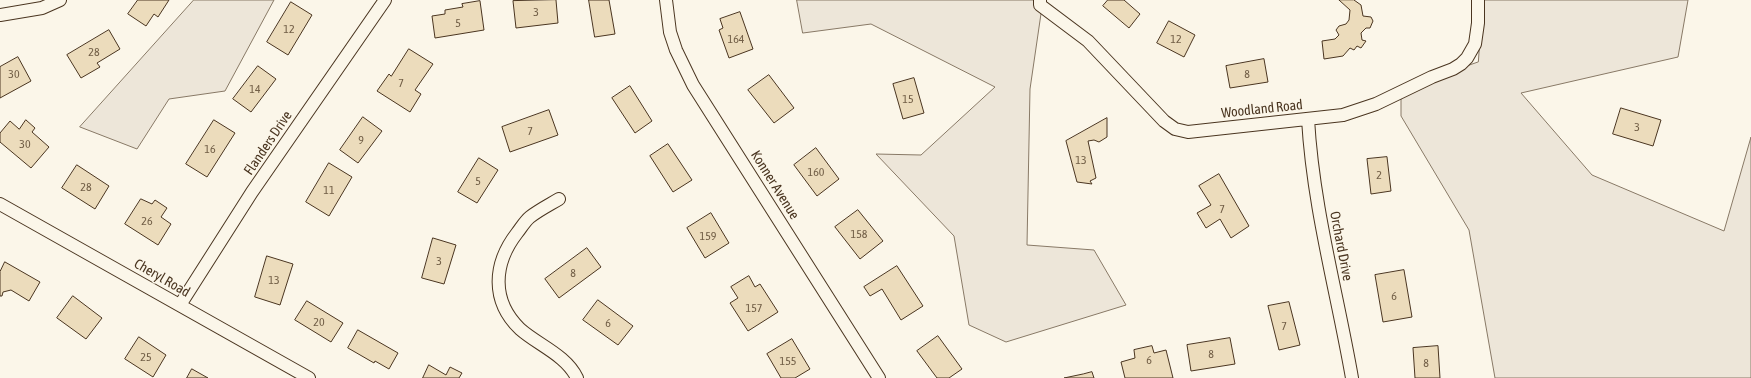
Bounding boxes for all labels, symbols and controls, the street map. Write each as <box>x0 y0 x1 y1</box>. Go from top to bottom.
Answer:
house number: 3 <box>533 5 539 19</box>
house number: 5 <box>455 16 461 30</box>
house number: 12 <box>283 22 295 36</box>
house number: 164 <box>728 32 744 46</box>
house number: 12 <box>1170 32 1182 46</box>
house number: 28 <box>88 45 100 59</box>
house number: 30 <box>8 67 20 81</box>
house number: 8 <box>1244 67 1250 81</box>
house number: 7 <box>398 76 404 90</box>
house number: 14 <box>249 82 261 96</box>
house number: 15 <box>902 92 914 106</box>
street label: Woodland Road <box>1220 96 1304 122</box>
street label: Flanders Drive <box>240 108 296 178</box>
house number: 3 <box>1634 120 1640 134</box>
house number: 7 <box>527 124 533 138</box>
house number: 9 <box>358 133 364 147</box>
house number: 30 <box>19 137 31 151</box>
house number: 16 <box>204 142 216 156</box>
street label: Konner Avenue <box>747 148 803 222</box>
house number: 13 <box>1075 153 1087 167</box>
house number: 160 <box>808 165 824 179</box>
house number: 2 <box>1376 168 1382 182</box>
house number: 5 <box>475 174 481 188</box>
house number: 28 <box>80 180 92 194</box>
house number: 11 <box>323 183 335 197</box>
house number: 7 <box>1219 202 1225 216</box>
street label: Orchard Drive <box>1326 210 1356 282</box>
house number: 26 <box>141 214 153 228</box>
house number: 158 <box>851 227 867 241</box>
house number: 159 <box>700 229 716 243</box>
house number: 3 <box>436 254 442 268</box>
street label: Cheryl Road <box>131 255 193 301</box>
house number: 8 <box>570 266 576 280</box>
house number: 13 <box>268 273 280 287</box>
house number: 6 <box>1391 289 1397 303</box>
house number: 157 <box>746 301 762 315</box>
house number: 20 <box>313 315 325 329</box>
house number: 6 <box>605 316 611 330</box>
house number: 7 <box>1281 319 1287 333</box>
house number: 8 <box>1208 347 1214 361</box>
house number: 25 <box>140 350 152 364</box>
house number: 6 <box>1146 353 1152 367</box>
house number: 155 <box>780 354 796 368</box>
house number: 8 <box>1423 356 1429 370</box>

